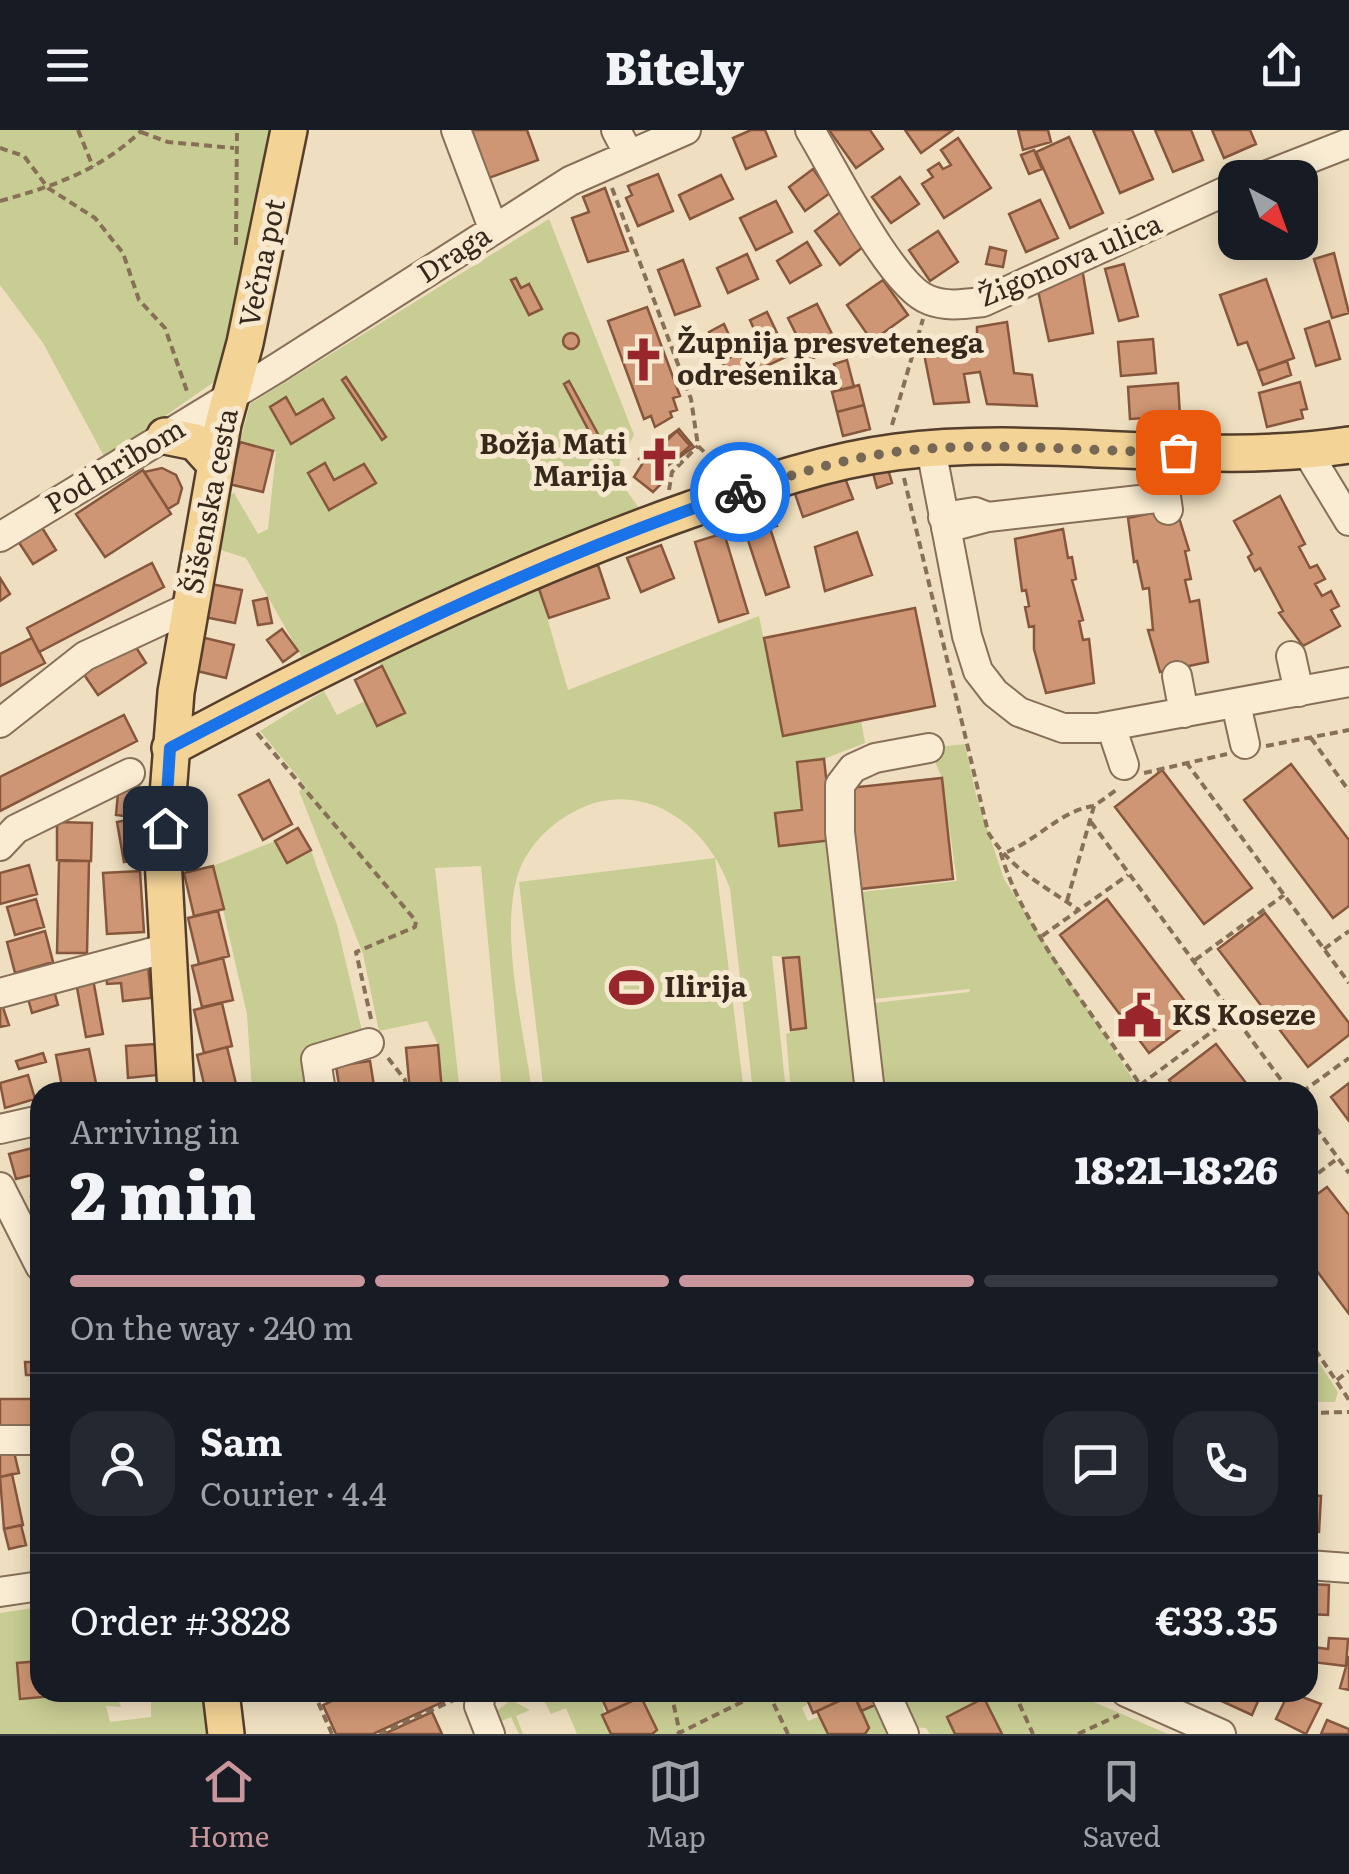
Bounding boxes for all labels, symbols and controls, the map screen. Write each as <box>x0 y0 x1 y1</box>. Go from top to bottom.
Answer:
text: Bitely <box>605 32 744 99</box>
icon: menu <box>40 38 95 93</box>
icon: share <box>1254 38 1309 93</box>
north arrow <box>1218 160 1318 260</box>
map controls <box>1218 160 1318 260</box>
street label: Večna pot <box>226 194 294 331</box>
street label: Žigonova ulica <box>971 201 1167 316</box>
street label: Draga <box>408 213 498 292</box>
place label: Župnija presvetenega odrešenika <box>677 320 985 394</box>
church icon: Župnija presvetenega odrešenika <box>620 335 668 383</box>
street label: Šišenska cesta <box>169 404 247 597</box>
street label: Pod hribom <box>36 406 192 523</box>
pin <box>1136 410 1221 495</box>
place label: Božja Mati Marija <box>479 421 628 495</box>
icon: bag <box>1151 425 1206 480</box>
church icon: Božja Mati Marija <box>636 436 684 484</box>
courier <box>690 442 790 542</box>
icon: bike <box>713 465 768 520</box>
pin <box>123 786 208 871</box>
icon: home <box>138 801 193 856</box>
sports icon: Ilirija <box>607 963 655 1011</box>
place label: Ilirija <box>664 964 748 1006</box>
public building icon: KS Koseze <box>1115 991 1163 1039</box>
place label: KS Koseze <box>1172 992 1316 1034</box>
text: Arriving in <box>70 1106 240 1154</box>
text: 18:21–18:26 <box>1075 1139 1278 1196</box>
text: 2 min <box>70 1143 256 1240</box>
text: On the way · 240 m <box>70 1302 353 1350</box>
button: person <box>70 1411 175 1516</box>
text: Sam <box>200 1411 283 1468</box>
button: chat <box>1043 1411 1148 1516</box>
button: phone <box>1173 1411 1278 1516</box>
text: Courier · 4.4 <box>200 1468 387 1516</box>
text: Order #3828 <box>70 1590 291 1647</box>
text: €33.35 <box>1156 1590 1278 1647</box>
tab: Home <box>188 1754 269 1856</box>
tab: Map <box>646 1754 706 1856</box>
tab: Saved <box>1083 1754 1161 1856</box>

